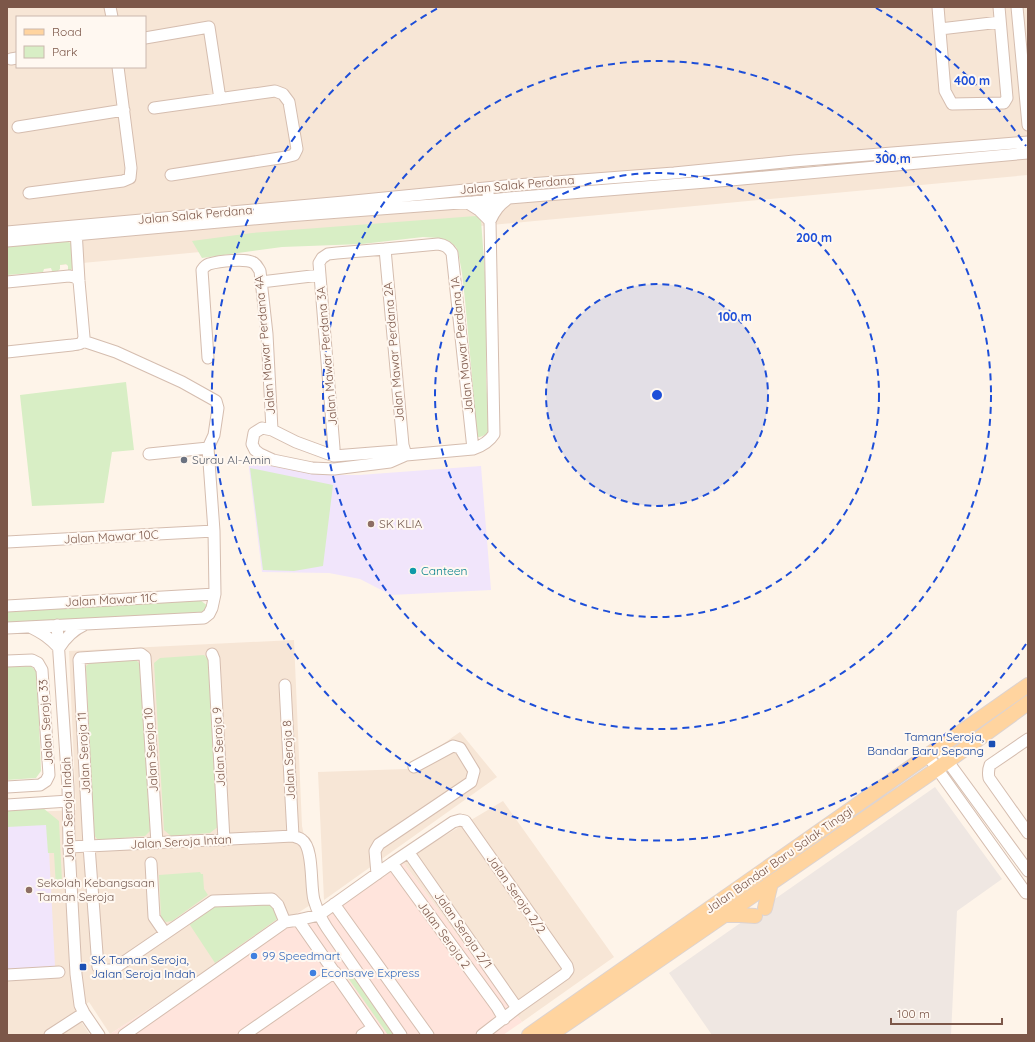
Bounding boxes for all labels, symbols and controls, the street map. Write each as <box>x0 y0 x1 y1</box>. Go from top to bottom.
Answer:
legend <box>16 16 146 68</box>
text: Road <box>52 24 82 39</box>
text: Park <box>52 44 77 59</box>
text: 400 m <box>954 73 990 88</box>
text: 300 m <box>875 151 911 166</box>
street label: Jalan Salak Perdana <box>459 172 575 197</box>
street label: Jalan Salak Perdana <box>137 202 253 227</box>
text: 200 m <box>796 230 832 245</box>
street label: Jalan Mawar Perdana 4A <box>251 274 278 415</box>
street label: Jalan Mawar Perdana 1A <box>447 275 476 415</box>
street label: Jalan Mawar Perdana 2A <box>380 281 407 423</box>
street label: Jalan Mawar Perdana 3A <box>313 285 340 426</box>
text: 100 m <box>718 309 752 324</box>
centre of rings <box>650 388 664 402</box>
place label: Surau Al-Amin <box>192 452 271 467</box>
marker: Surau Al-Amin <box>179 455 189 465</box>
place label: SK KLIA <box>379 516 423 531</box>
marker: SK KLIA <box>366 519 376 529</box>
street label: Jalan Mawar 10C <box>63 527 159 546</box>
place label: Canteen <box>421 563 468 578</box>
marker: Canteen <box>408 566 418 576</box>
street label: Jalan Mawar 11C <box>64 590 158 609</box>
street label: Jalan Seroja 33 <box>35 679 56 765</box>
street label: Jalan Seroja 9 <box>209 706 228 787</box>
street label: Jalan Seroja 10 <box>140 707 161 793</box>
street label: Jalan Seroja 11 <box>74 712 93 794</box>
street label: Jalan Seroja 8 <box>279 720 298 800</box>
place label: Taman Seroja, Bandar Baru Sepang <box>867 729 984 758</box>
marker: Taman Seroja, Bandar Baru Sepang <box>987 739 997 749</box>
street label: Jalan Seroja Indah <box>58 756 77 862</box>
street label: Jalan Bandar Baru Salak Tinggi <box>702 803 855 916</box>
street label: Jalan Seroja Intan <box>130 831 232 852</box>
street label: Jalan Seroja 2/2 <box>484 851 549 936</box>
place label: Sekolah Kebangsaan Taman Seroja <box>37 875 155 904</box>
marker: Sekolah Kebangsaan Taman Seroja <box>24 885 34 895</box>
street label: Jalan Seroja 2/1 <box>431 889 495 971</box>
street label: Jalan Seroja 2 <box>415 898 473 972</box>
place label: 99 Speedmart <box>262 948 340 963</box>
marker: 99 Speedmart <box>249 951 259 961</box>
place label: SK Taman Seroja, Jalan Seroja Indah <box>91 952 196 981</box>
marker: SK Taman Seroja, Jalan Seroja Indah <box>78 962 88 972</box>
place label: Econsave Express <box>321 965 420 980</box>
marker: Econsave Express <box>308 968 318 978</box>
scale bar <box>891 1000 1002 1026</box>
text: 100 m <box>897 1006 930 1021</box>

